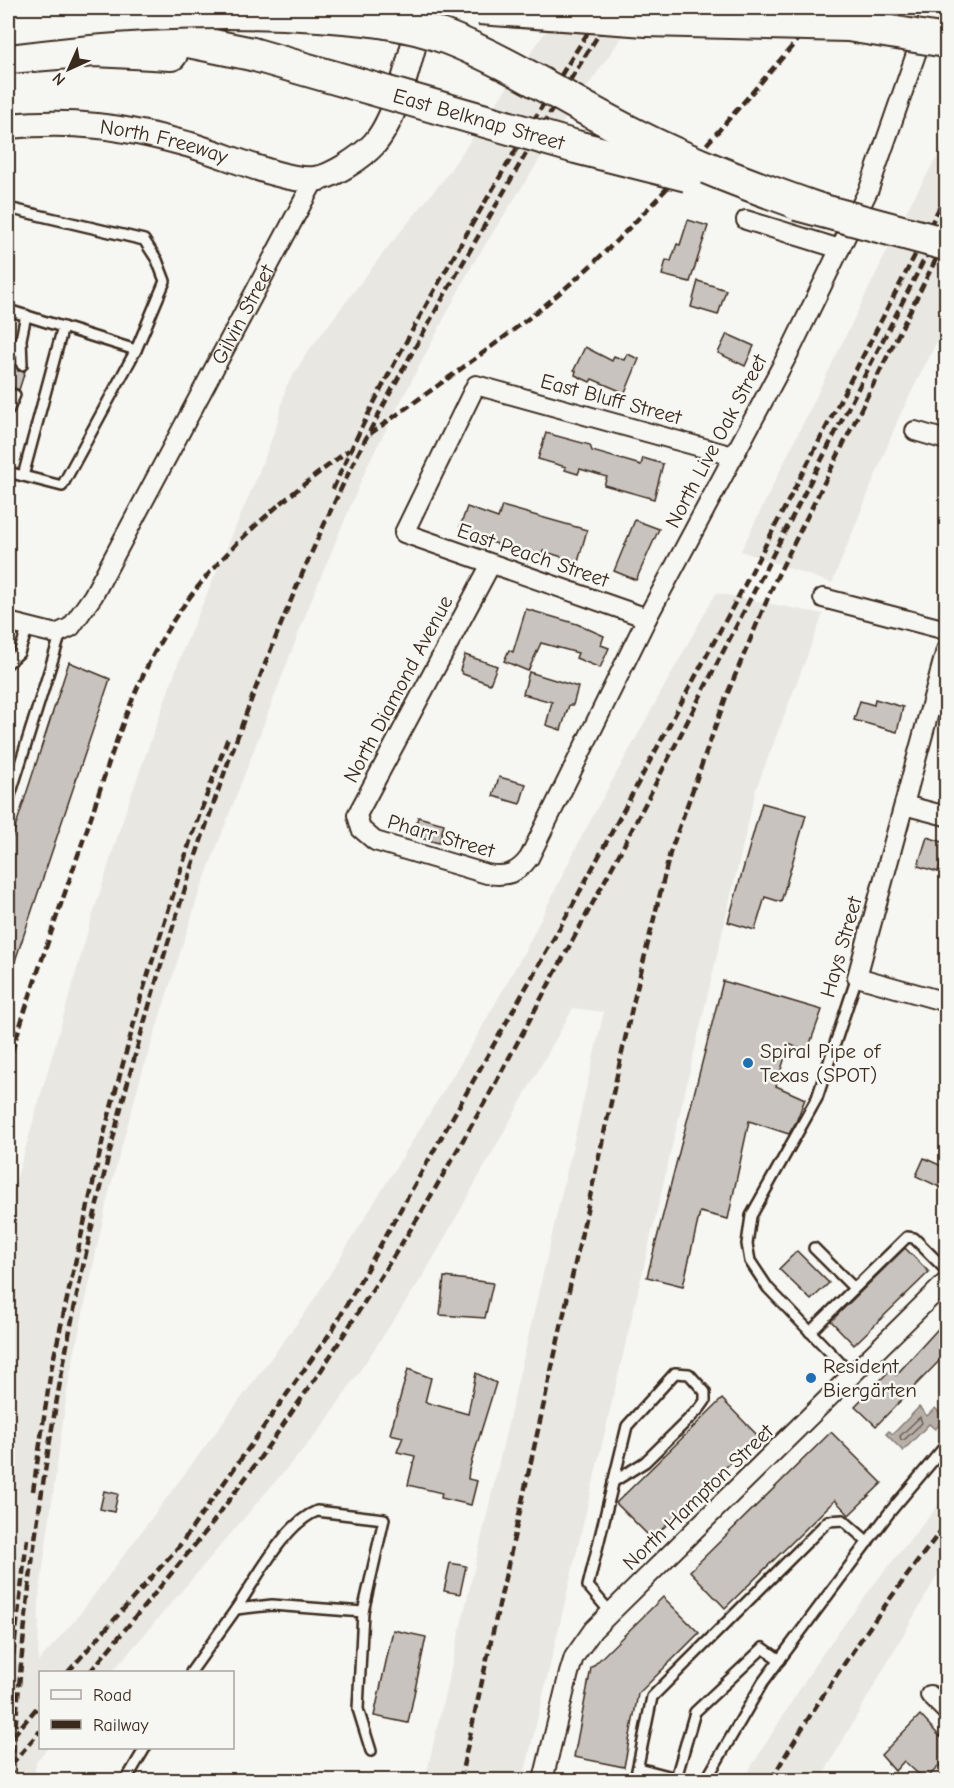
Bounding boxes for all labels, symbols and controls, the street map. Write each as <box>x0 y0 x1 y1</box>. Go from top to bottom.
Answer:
north arrow <box>39 39 99 99</box>
text: N <box>49 69 69 89</box>
street label: East Belknap Street <box>391 83 568 155</box>
street label: North Freeway <box>99 114 232 169</box>
street label: Gilvin Street <box>207 260 280 368</box>
street label: North Live Oak Street <box>660 349 772 532</box>
street label: East Bluff Street <box>538 369 685 430</box>
street label: East Peach Street <box>454 518 613 592</box>
street label: North Diamond Avenue <box>338 591 458 787</box>
street label: Pharr Street <box>385 809 498 863</box>
street label: Hays Street <box>815 893 867 1000</box>
place label: Spiral Pipe of Texas (SPOT) <box>760 1039 881 1087</box>
marker: Spiral Pipe of Texas (SPOT) <box>741 1056 755 1070</box>
place label: Resident Biergärten <box>823 1354 917 1402</box>
marker: Resident Biergärten <box>804 1371 818 1385</box>
street label: North Hampton Street <box>618 1418 779 1575</box>
legend <box>39 1671 234 1749</box>
text: Road <box>93 1685 132 1706</box>
text: Railway <box>93 1715 150 1736</box>

